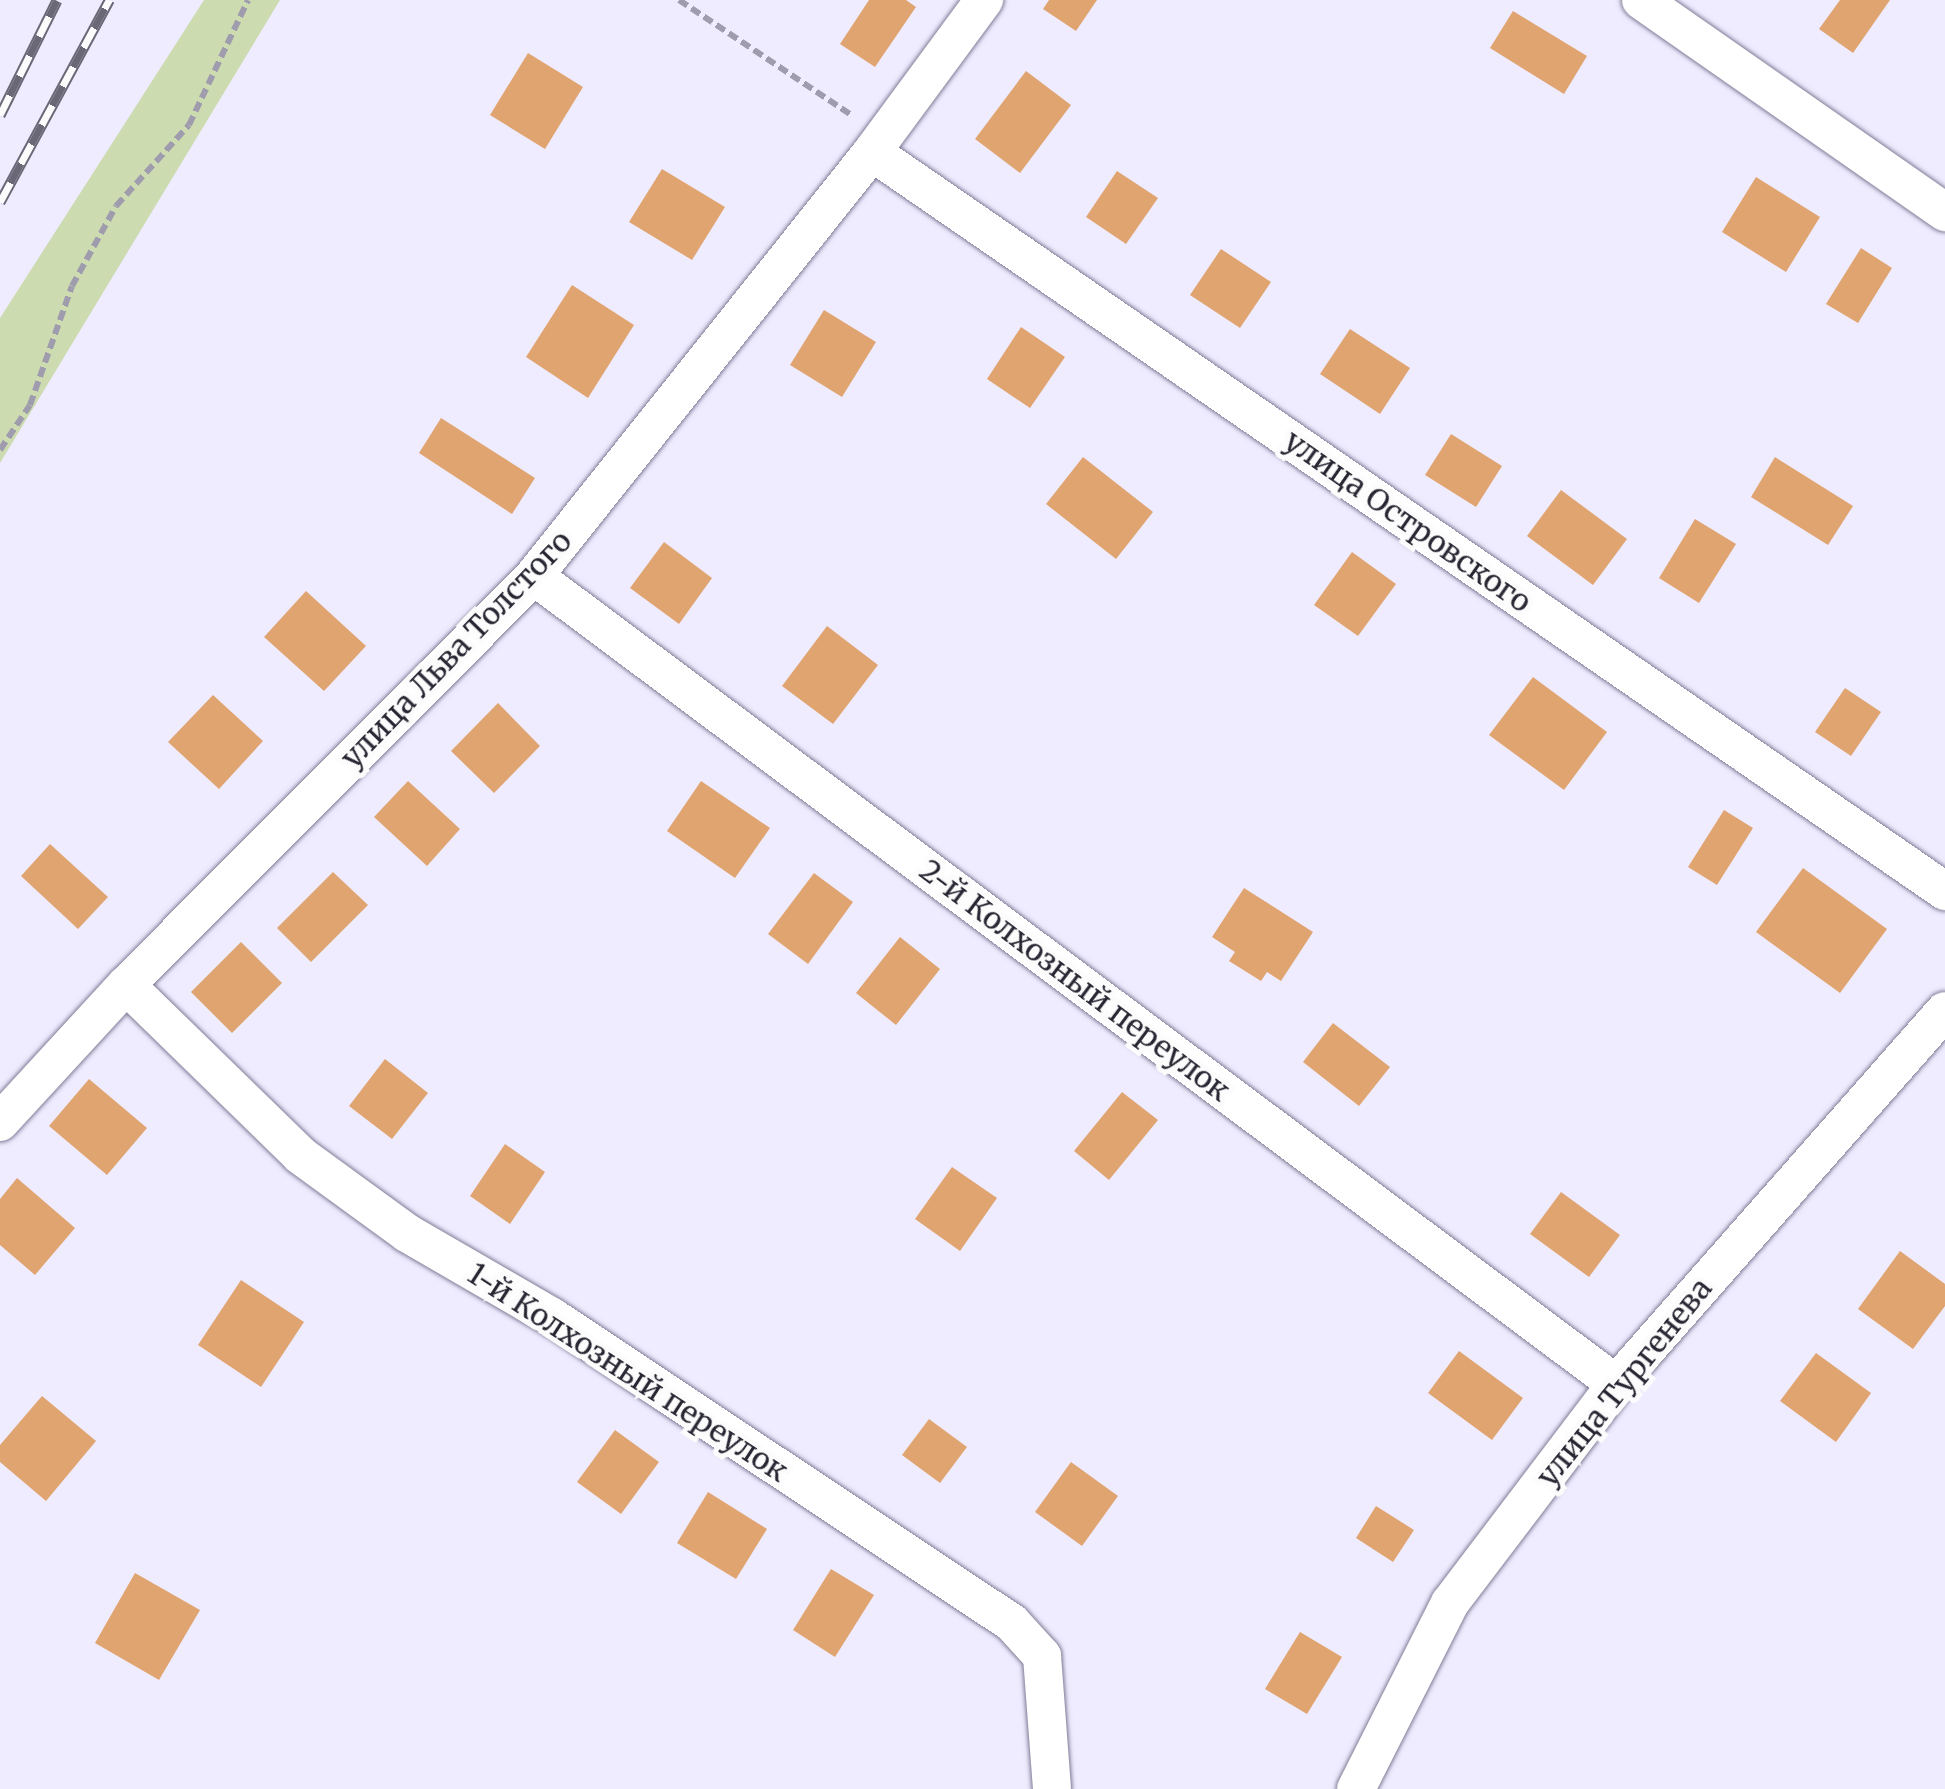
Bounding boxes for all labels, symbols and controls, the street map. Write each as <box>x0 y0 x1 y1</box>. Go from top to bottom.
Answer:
street label: улица Островского <box>1278 422 1538 620</box>
street label: улица Льва Толстого <box>333 523 579 775</box>
street label: 2-й Колхозный переулок <box>913 852 1237 1108</box>
street label: 1-й Колхозный переулок <box>461 1255 795 1489</box>
street label: улица Тургенева <box>1529 1271 1719 1493</box>

